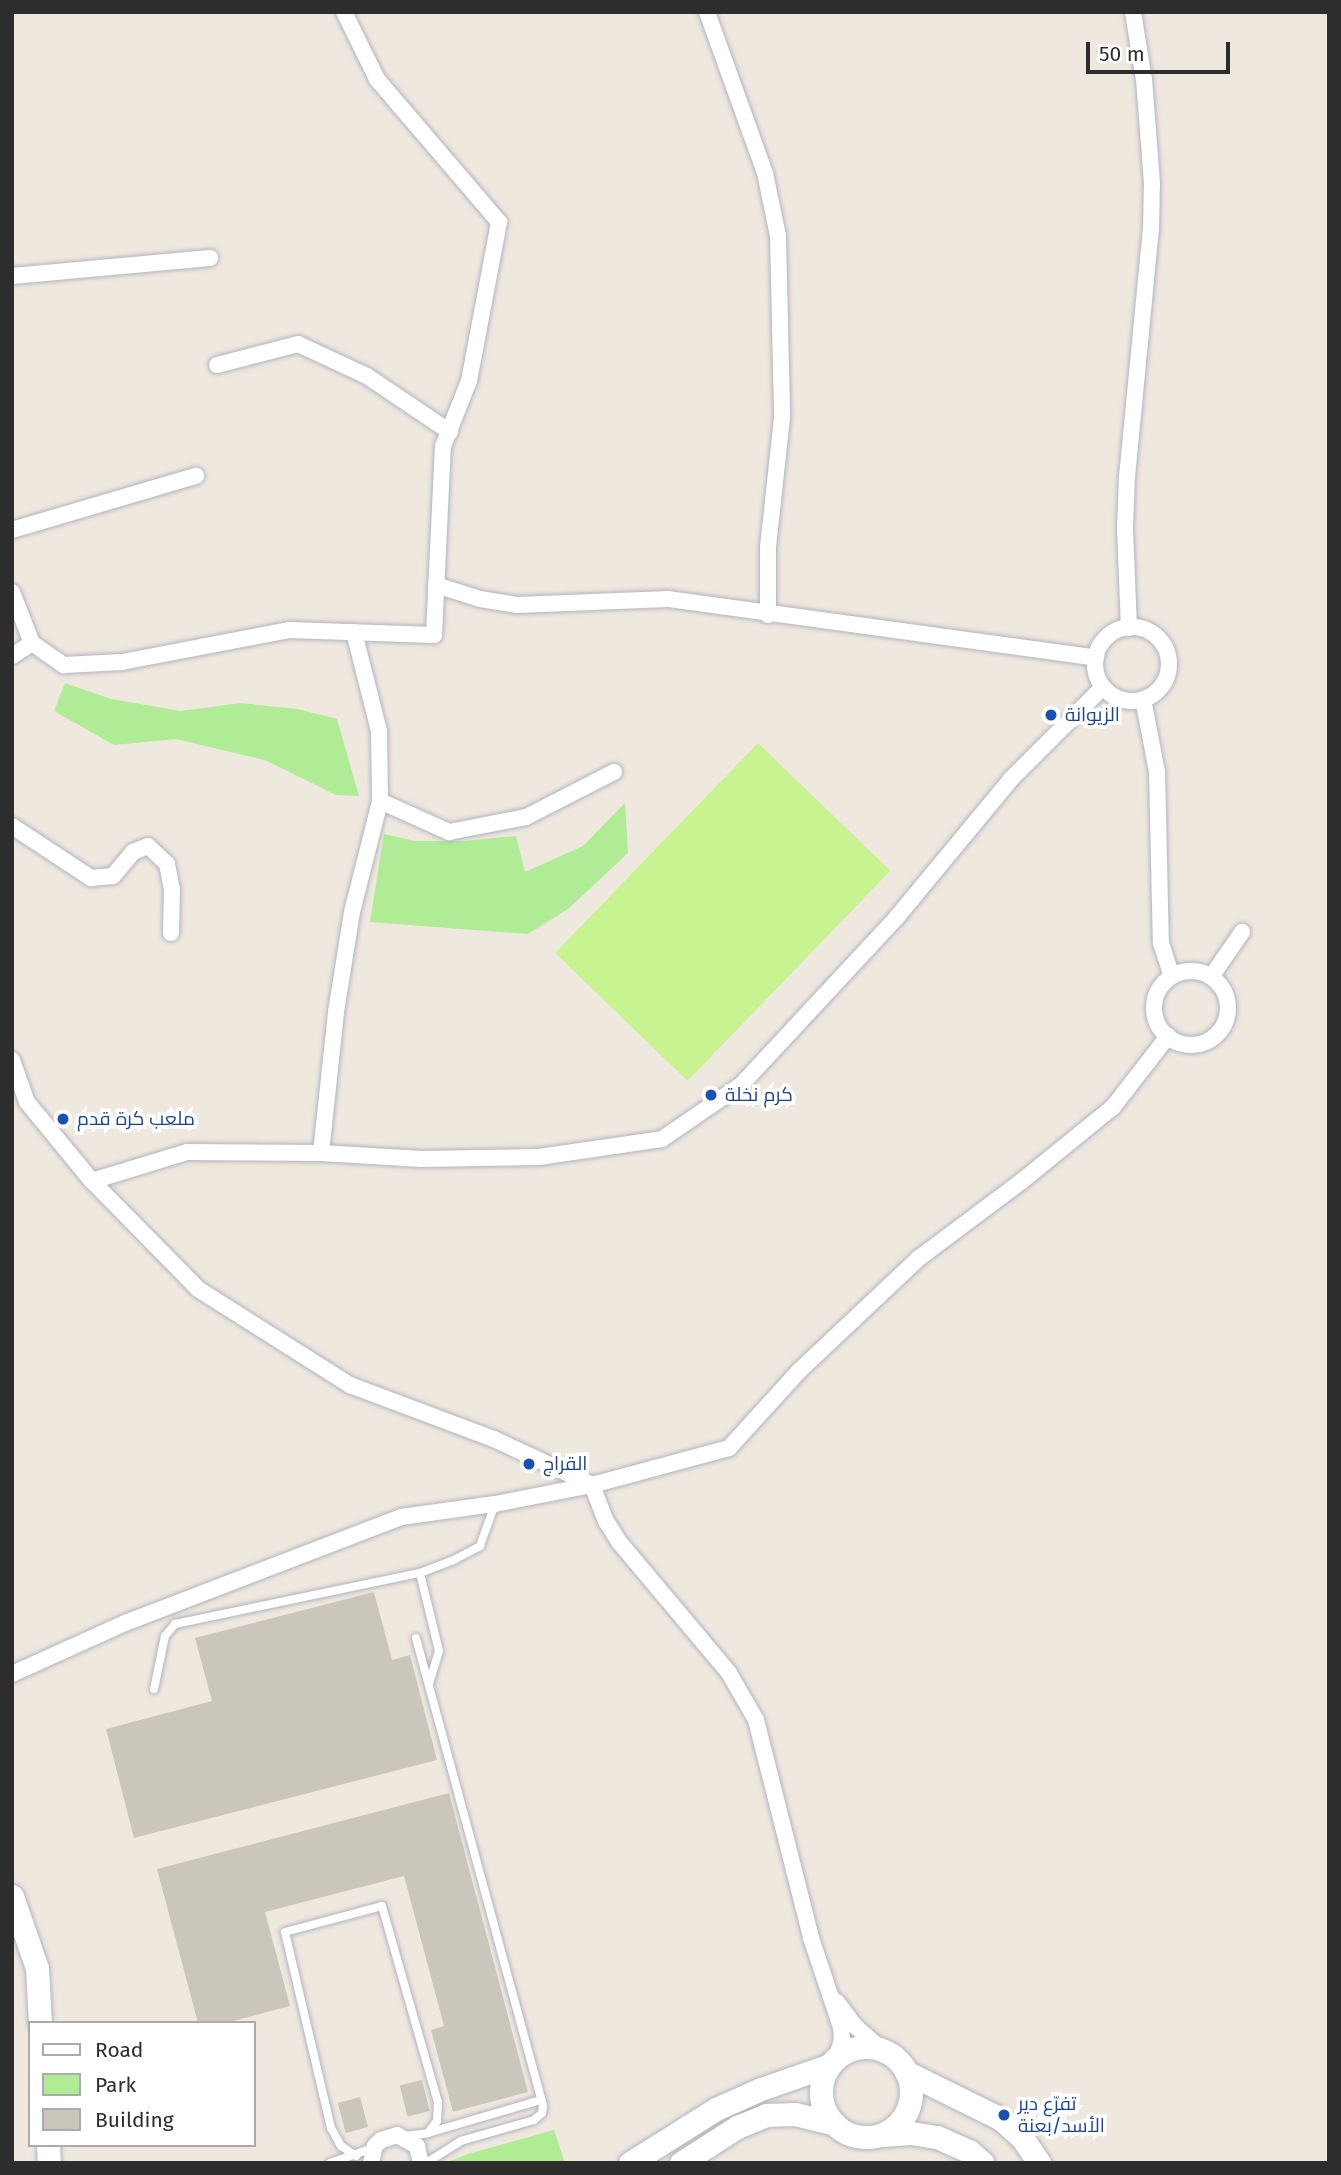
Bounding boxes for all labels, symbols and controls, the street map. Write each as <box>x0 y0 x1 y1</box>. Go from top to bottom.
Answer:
scale bar <box>1089 28 1232 72</box>
text: 50 m <box>1099 41 1145 67</box>
place label: الزيوانة <box>1065 704 1120 726</box>
marker: الزيوانة <box>1043 707 1059 723</box>
place label: كرم نخلة <box>725 1084 793 1106</box>
marker: كرم نخلة <box>703 1087 719 1103</box>
place label: ملعب كرة قدم <box>77 1108 195 1130</box>
marker: ملعب كرة قدم <box>55 1111 71 1127</box>
place label: القراج <box>543 1453 587 1475</box>
marker: القراج <box>521 1456 537 1472</box>
legend <box>28 2021 256 2147</box>
text: Road <box>95 2037 143 2063</box>
text: Park <box>95 2072 136 2098</box>
place label: تفرّع دير الأسد/بعنة <box>1018 2093 1105 2137</box>
text: Building <box>95 2107 174 2133</box>
marker: تفرّع دير الأسد/بعنة <box>996 2107 1012 2123</box>

